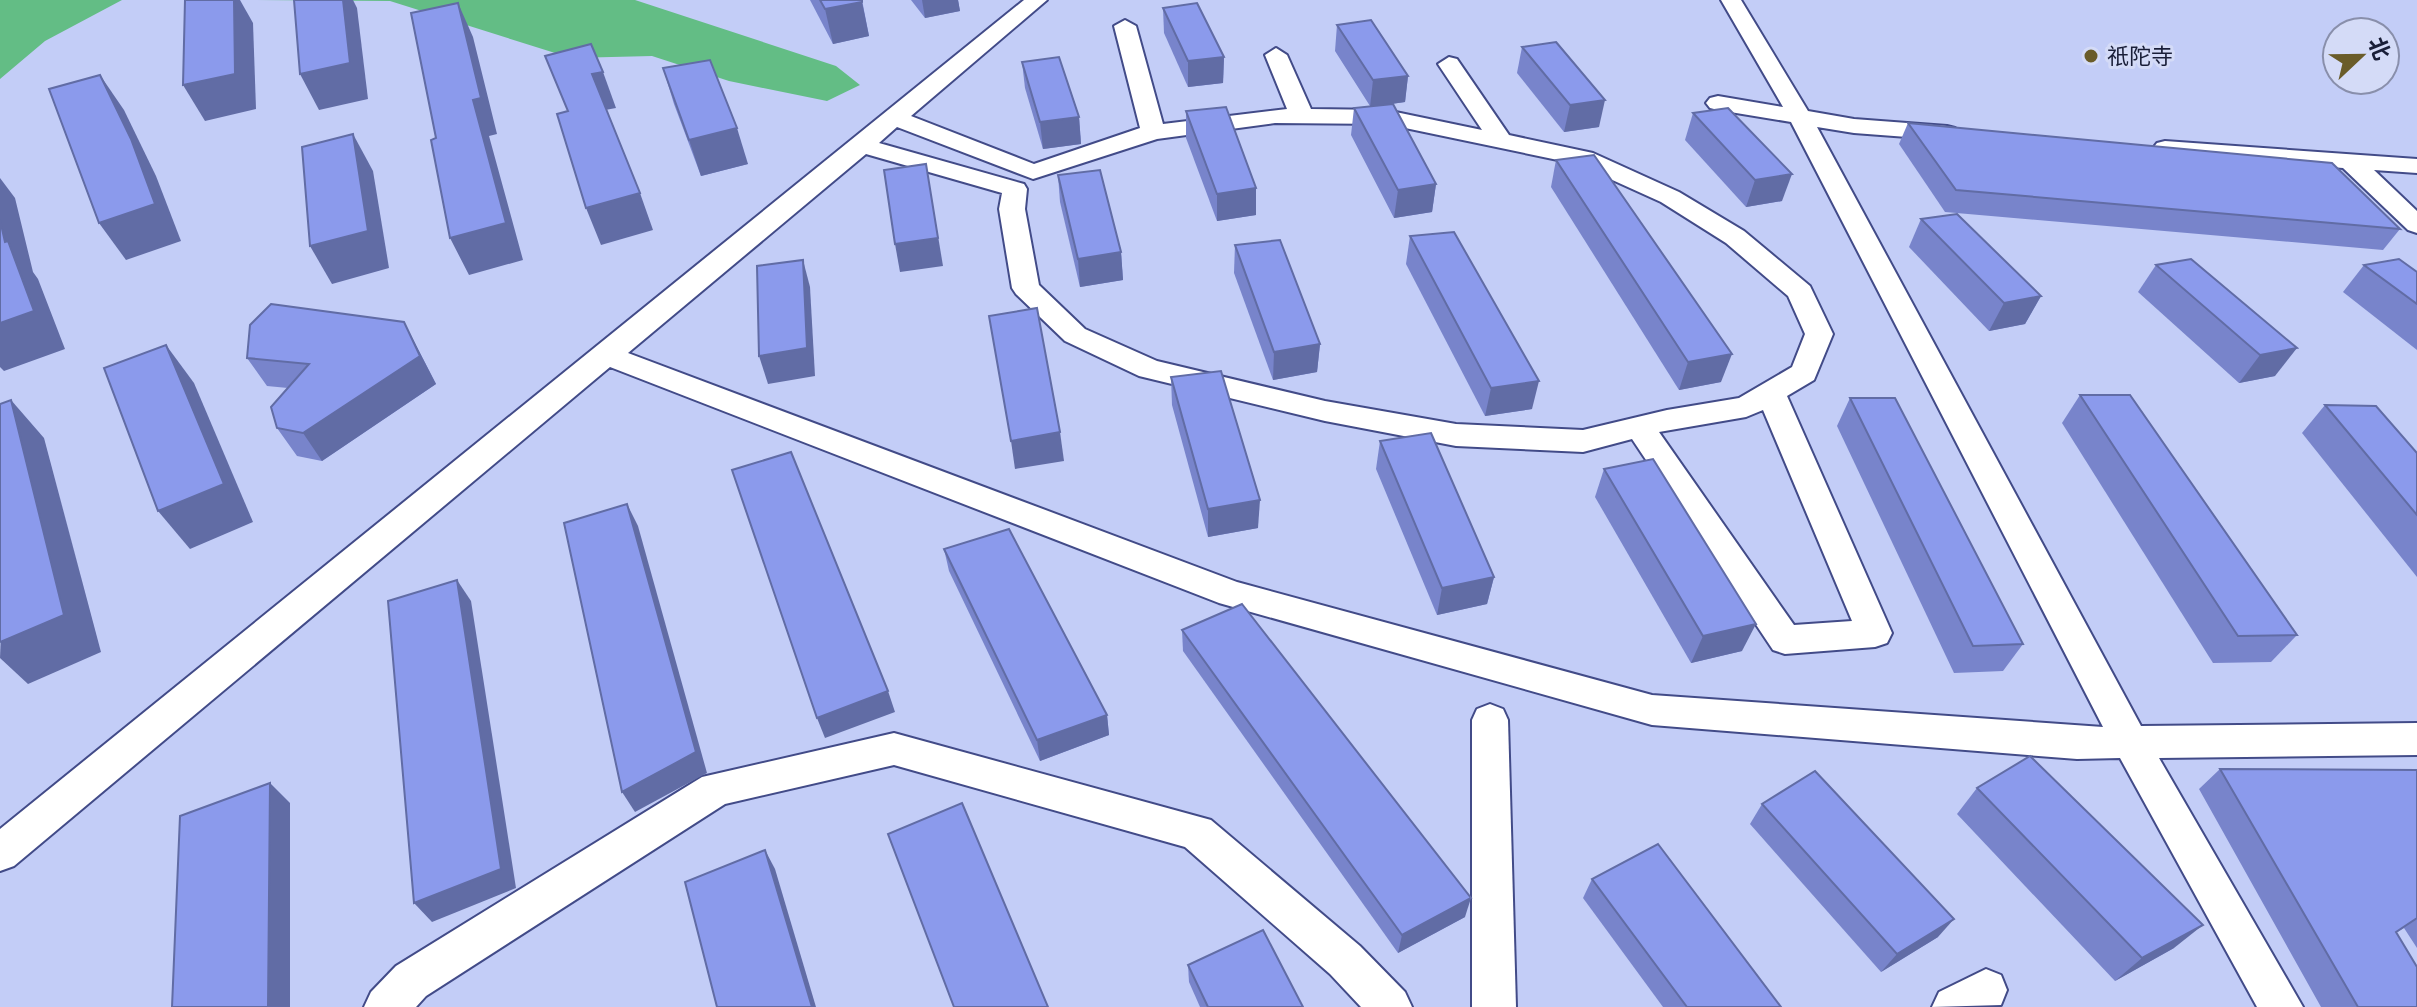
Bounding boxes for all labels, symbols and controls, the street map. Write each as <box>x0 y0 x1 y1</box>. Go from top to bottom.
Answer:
north arrow <box>2321 16 2401 96</box>
text: 北 <box>2362 33 2397 64</box>
place label: 祇陀寺 <box>2107 42 2173 70</box>
marker: 祇陀寺 <box>2082 47 2100 65</box>

